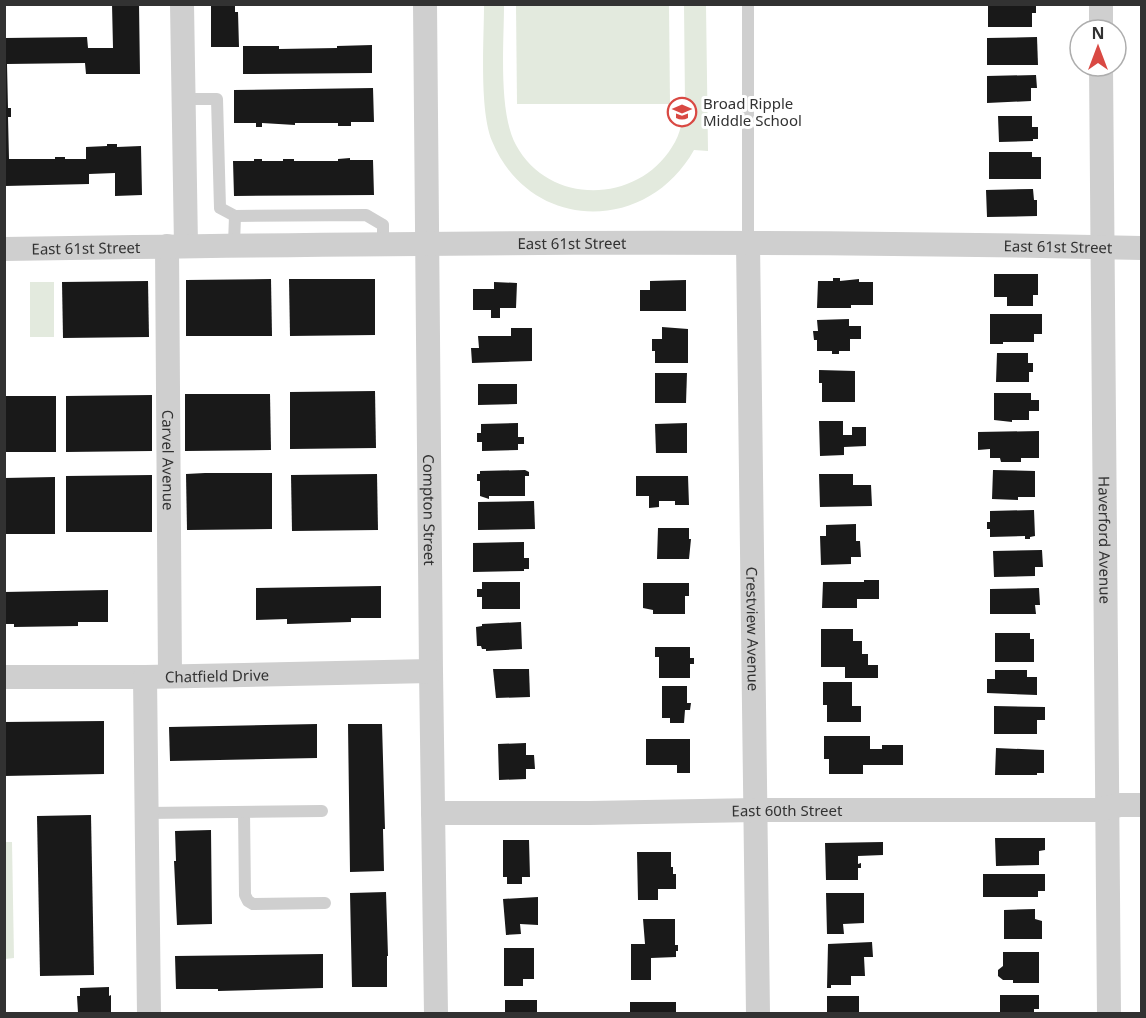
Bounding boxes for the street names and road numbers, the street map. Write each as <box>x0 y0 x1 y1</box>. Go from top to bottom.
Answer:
street label: East 61st Street <box>517 233 627 253</box>
street label: East 61st Street <box>1003 235 1113 257</box>
street label: East 61st Street <box>31 237 141 259</box>
street label: Carvel Avenue <box>158 410 179 510</box>
street label: Compton Street <box>419 454 440 566</box>
street label: Haverford Avenue <box>1094 476 1116 604</box>
street label: Crestview Avenue <box>742 567 764 691</box>
street label: Chatfield Drive <box>165 664 269 687</box>
street label: East 60th Street <box>731 800 843 820</box>

